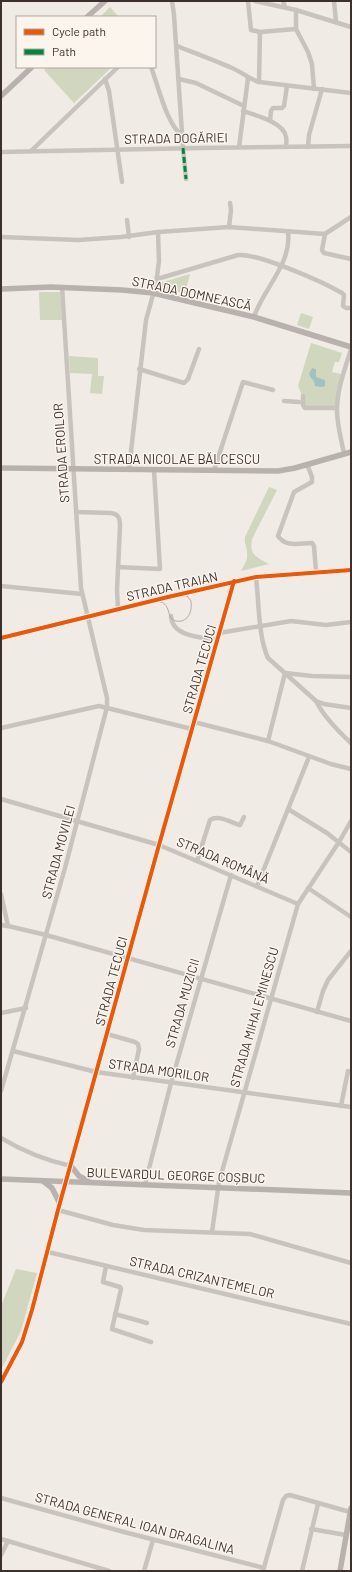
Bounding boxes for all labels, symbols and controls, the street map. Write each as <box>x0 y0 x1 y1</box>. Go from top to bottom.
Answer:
legend <box>16 16 156 68</box>
text: Cycle path <box>52 24 106 38</box>
text: Path <box>52 44 76 58</box>
street label: STRADA DOGĂRIEI <box>124 129 228 147</box>
street label: STRADA DOMNEASCĂ <box>131 273 253 314</box>
street label: STRADA EROILOR <box>50 403 72 503</box>
street label: STRADA NICOLAE BĂLCESCU <box>94 451 260 467</box>
street label: STRADA TRAIAN <box>125 568 219 604</box>
street label: STRADA TECUCI <box>179 623 219 715</box>
street label: STRADA MOVILEI <box>38 803 78 901</box>
street label: STRADA ROMÂNĂ <box>174 833 272 887</box>
street label: STRADA TECUCI <box>91 935 131 1027</box>
street label: STRADA MIHAI EMINESCU <box>226 945 282 1089</box>
street label: STRADA MUZICII <box>162 957 202 1049</box>
street label: STRADA MORILOR <box>108 1055 210 1085</box>
street label: BULEVARDUL GEORGE COȘBUC <box>86 1164 266 1186</box>
street label: STRADA CRIZANTEMELOR <box>128 1253 276 1301</box>
street label: STRADA GENERAL IOAN DRAGALINA <box>33 1489 237 1557</box>

